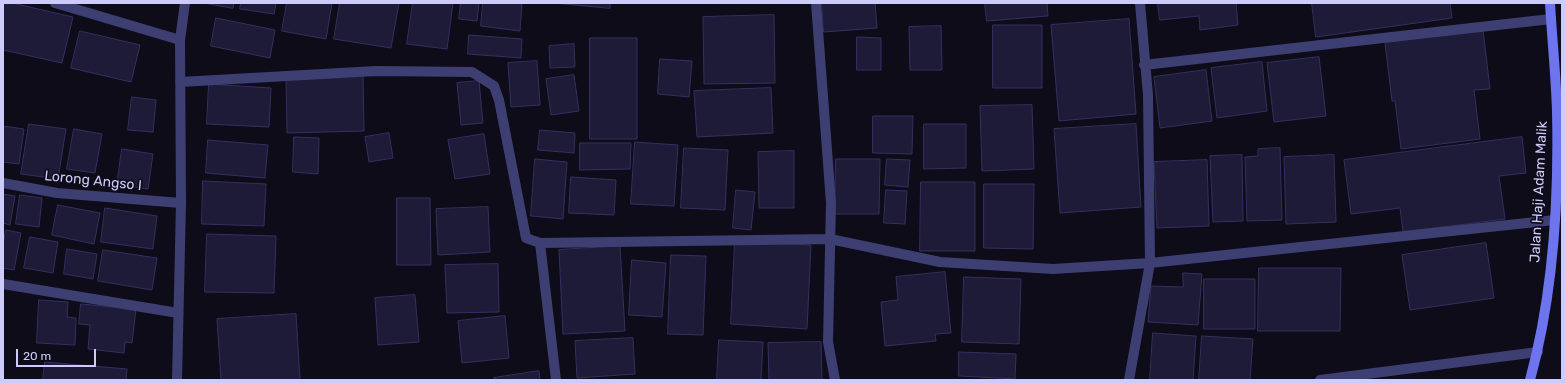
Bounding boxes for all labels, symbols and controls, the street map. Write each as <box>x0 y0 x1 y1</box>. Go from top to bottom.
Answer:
street label: Jalan Haji Adam Malik <box>1527 121 1551 263</box>
street label: Lorong Angso I <box>43 168 143 194</box>
scale bar <box>18 341 98 367</box>
text: 20 m <box>23 349 51 363</box>

